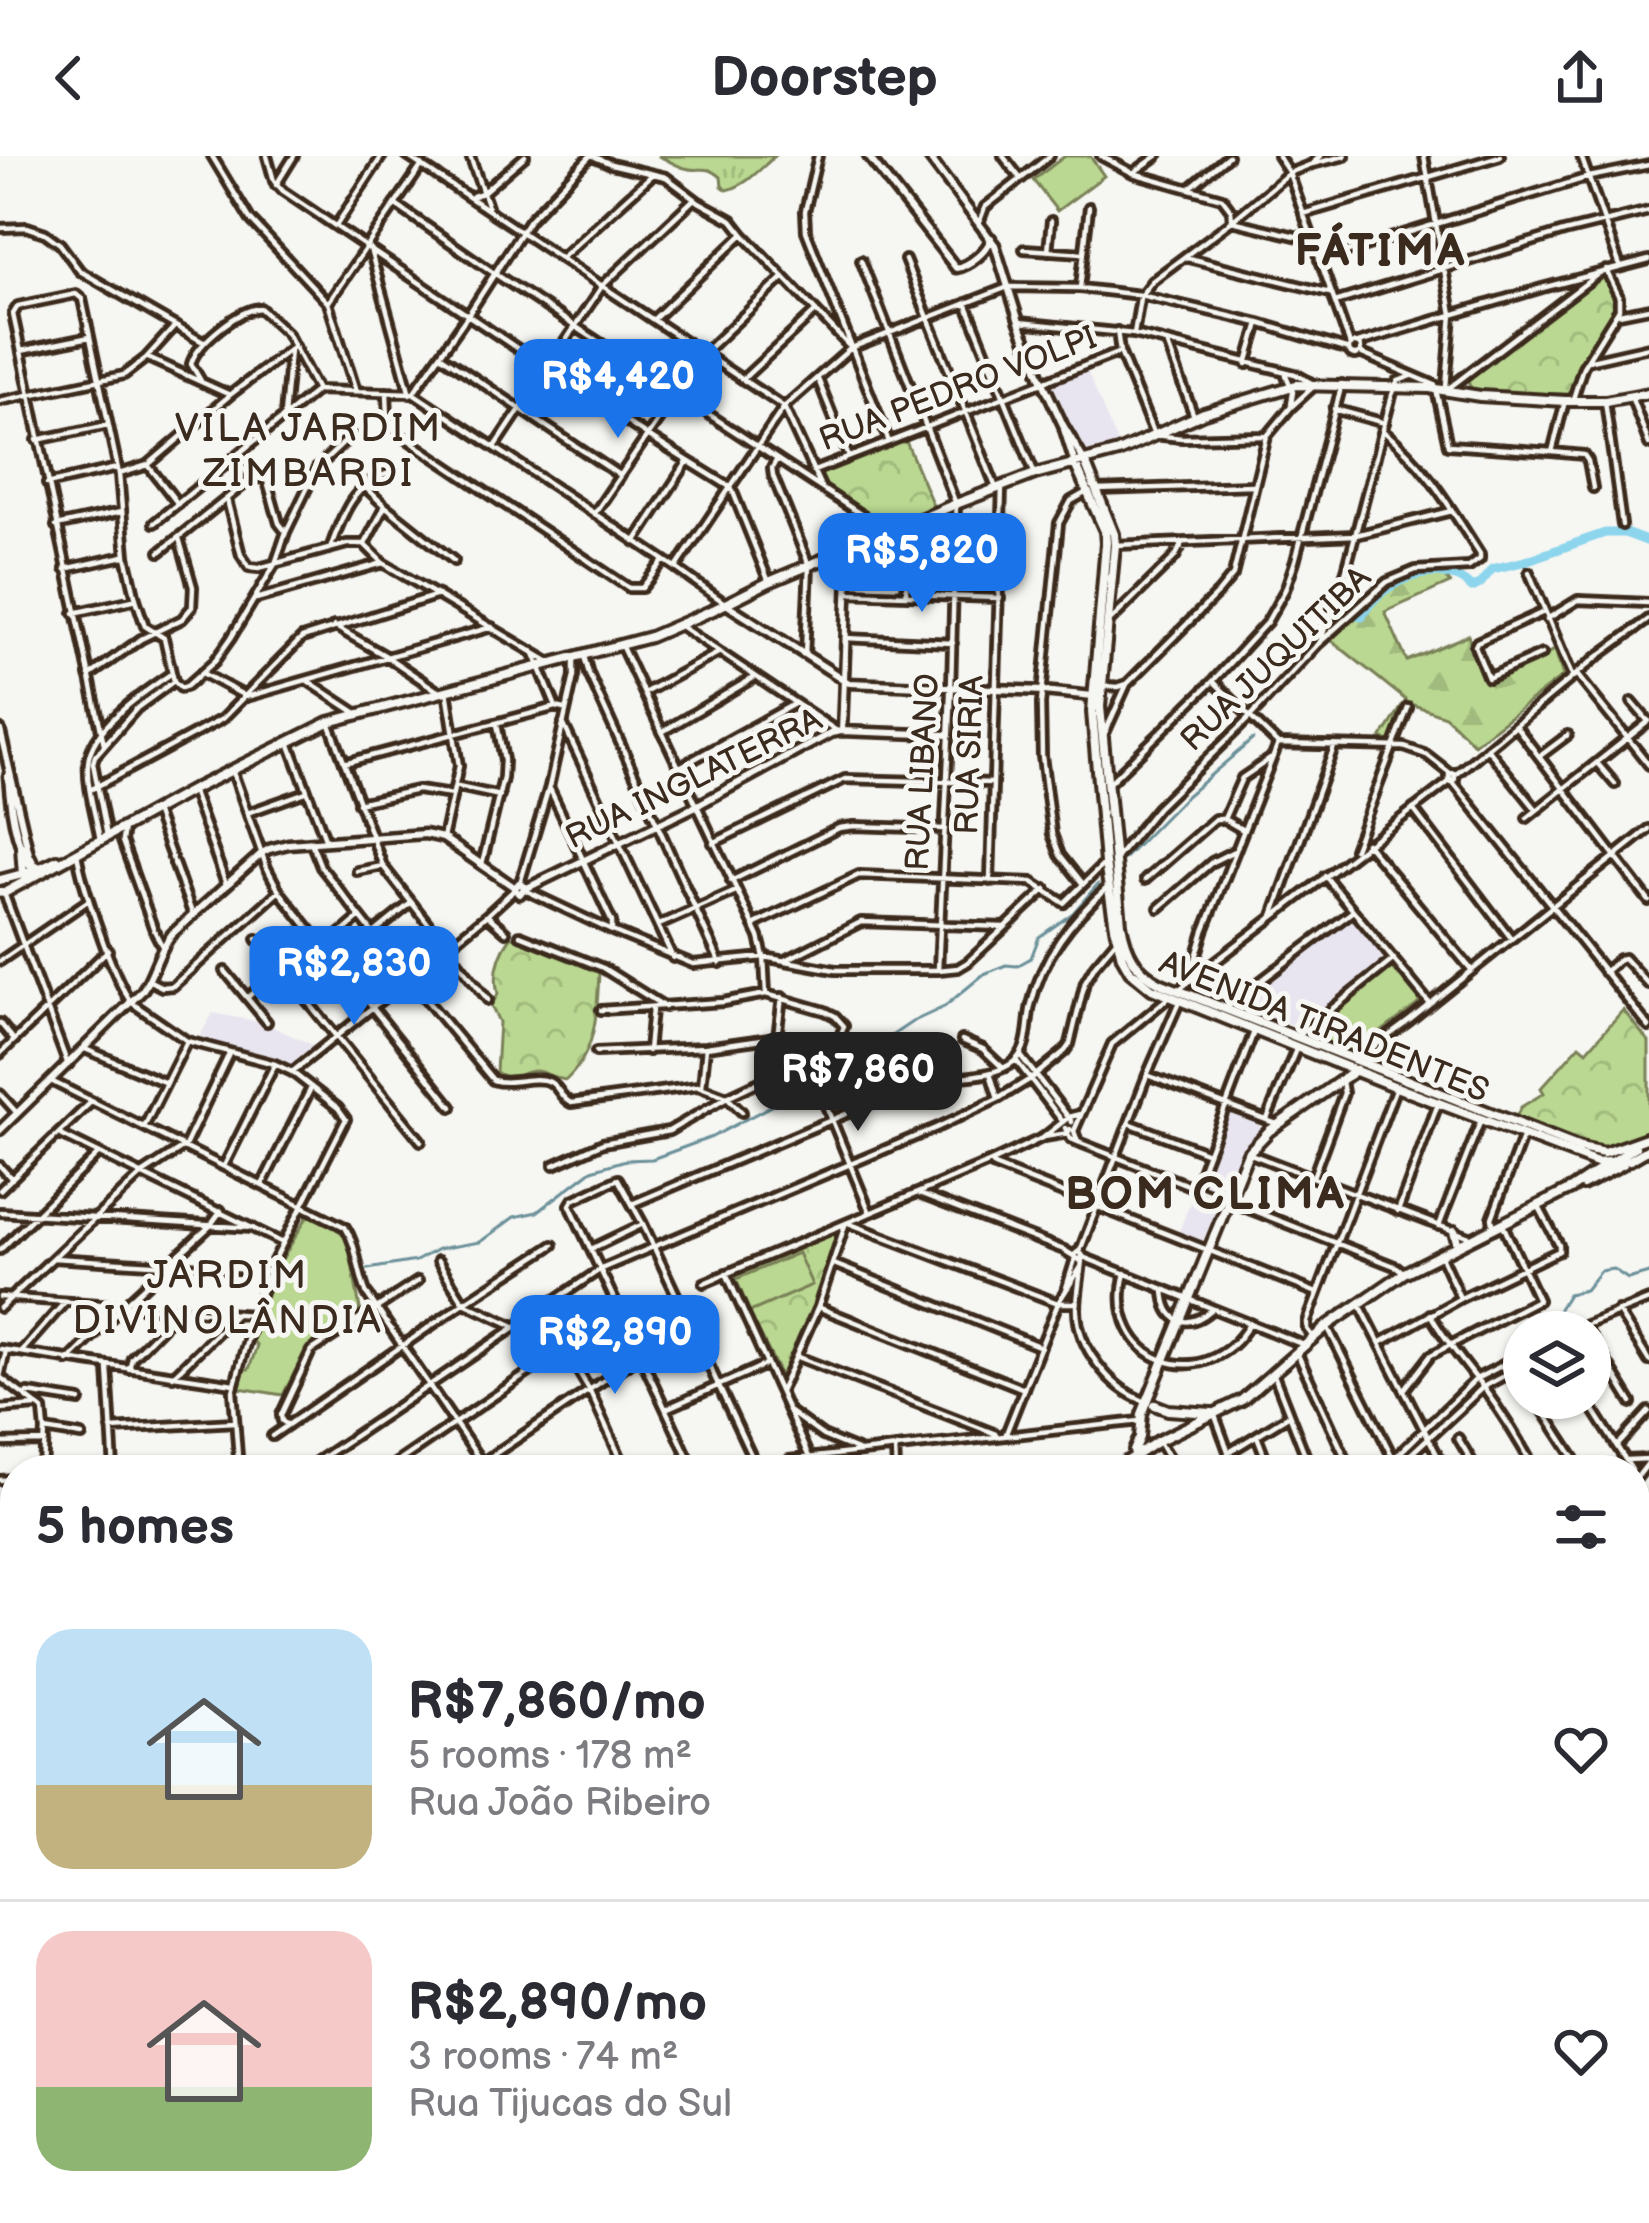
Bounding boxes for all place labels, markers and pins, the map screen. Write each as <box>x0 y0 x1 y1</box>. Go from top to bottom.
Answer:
pin: R$4,420 <box>507 339 729 441</box>
pin: R$5,820 <box>811 513 1033 615</box>
pin: R$2,830 <box>243 926 465 1028</box>
pin: R$7,860 <box>747 1032 969 1134</box>
pin: R$2,890 <box>504 1295 726 1397</box>

